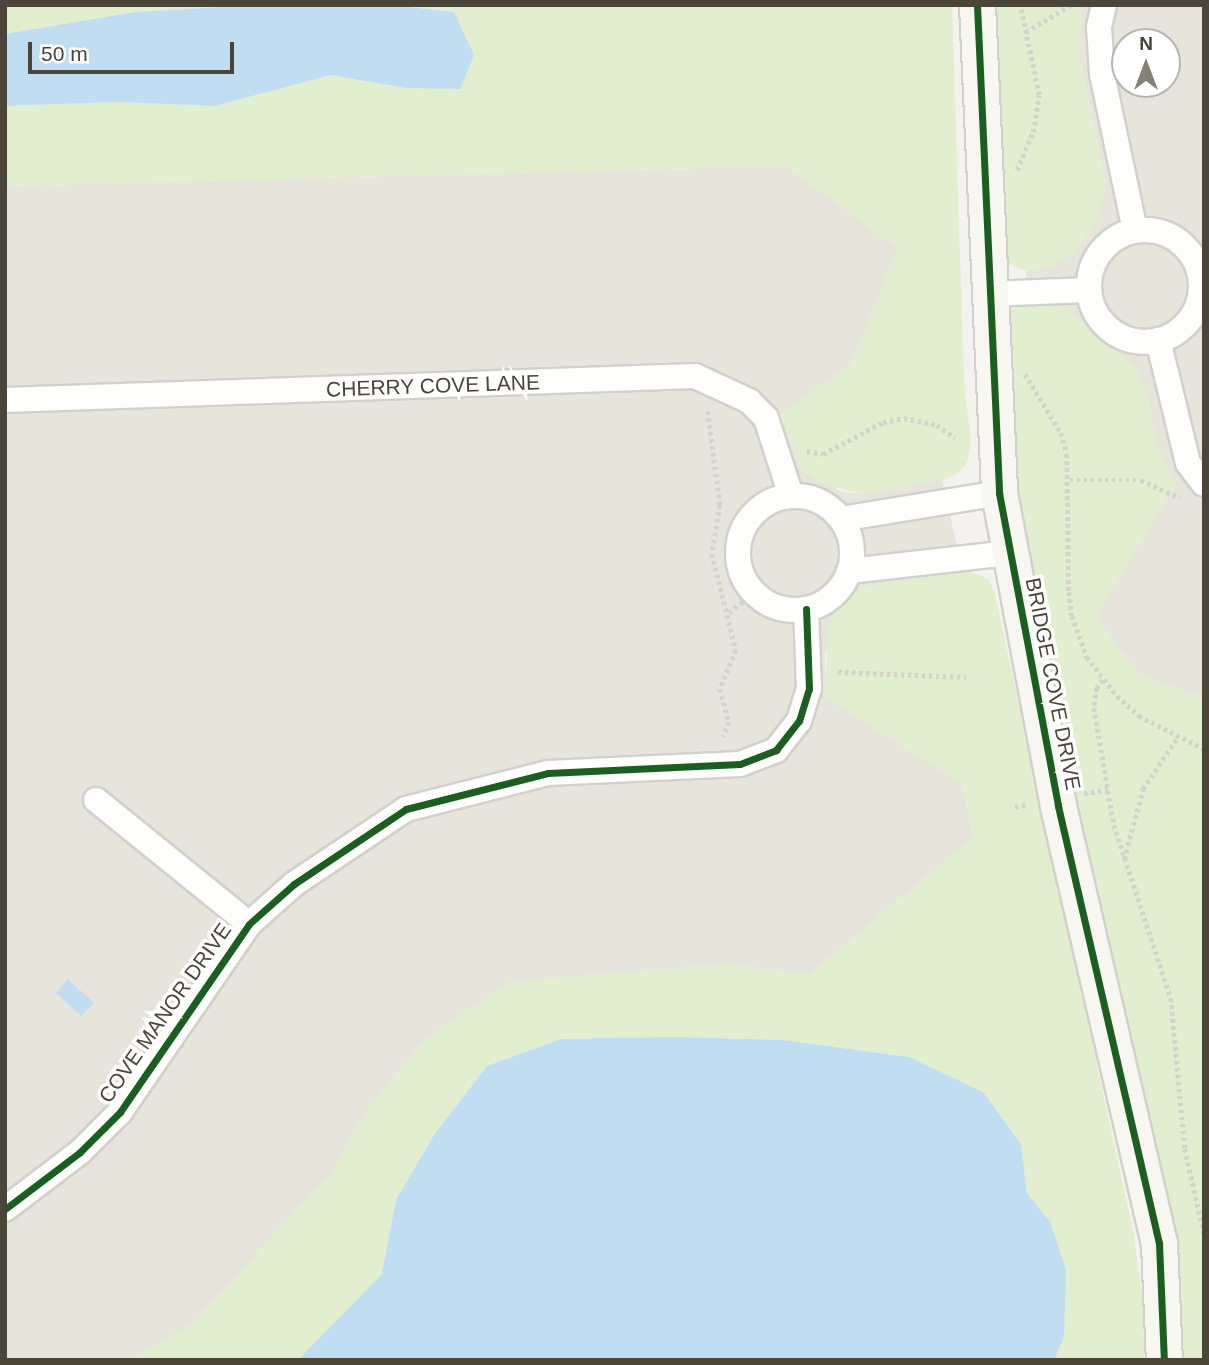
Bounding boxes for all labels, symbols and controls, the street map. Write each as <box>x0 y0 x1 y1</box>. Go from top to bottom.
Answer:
scale bar <box>32 28 238 72</box>
north arrow <box>1111 28 1181 98</box>
text: N <box>1139 33 1153 54</box>
text: 50 m <box>41 42 88 65</box>
street label: CHERRY COVE LANE <box>325 370 541 402</box>
street label: BRIDGE COVE DRIVE <box>1020 576 1086 792</box>
street label: COVE MANOR DRIVE <box>93 918 237 1108</box>

